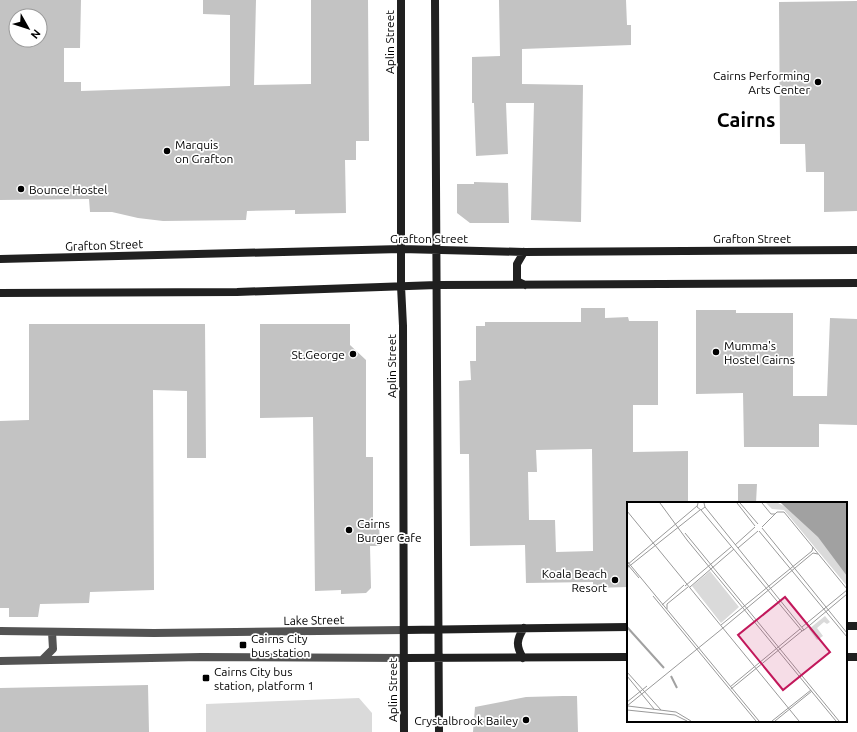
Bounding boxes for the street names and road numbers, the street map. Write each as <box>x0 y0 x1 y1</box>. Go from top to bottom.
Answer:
street label: Aplin Street <box>383 10 396 74</box>
street label: Grafton Street <box>390 232 468 245</box>
street label: Grafton Street <box>713 232 791 245</box>
street label: Grafton Street <box>65 237 144 253</box>
street label: Aplin Street <box>385 334 398 398</box>
street label: Lake Street <box>283 613 345 627</box>
street label: Aplin Street <box>386 658 399 722</box>

